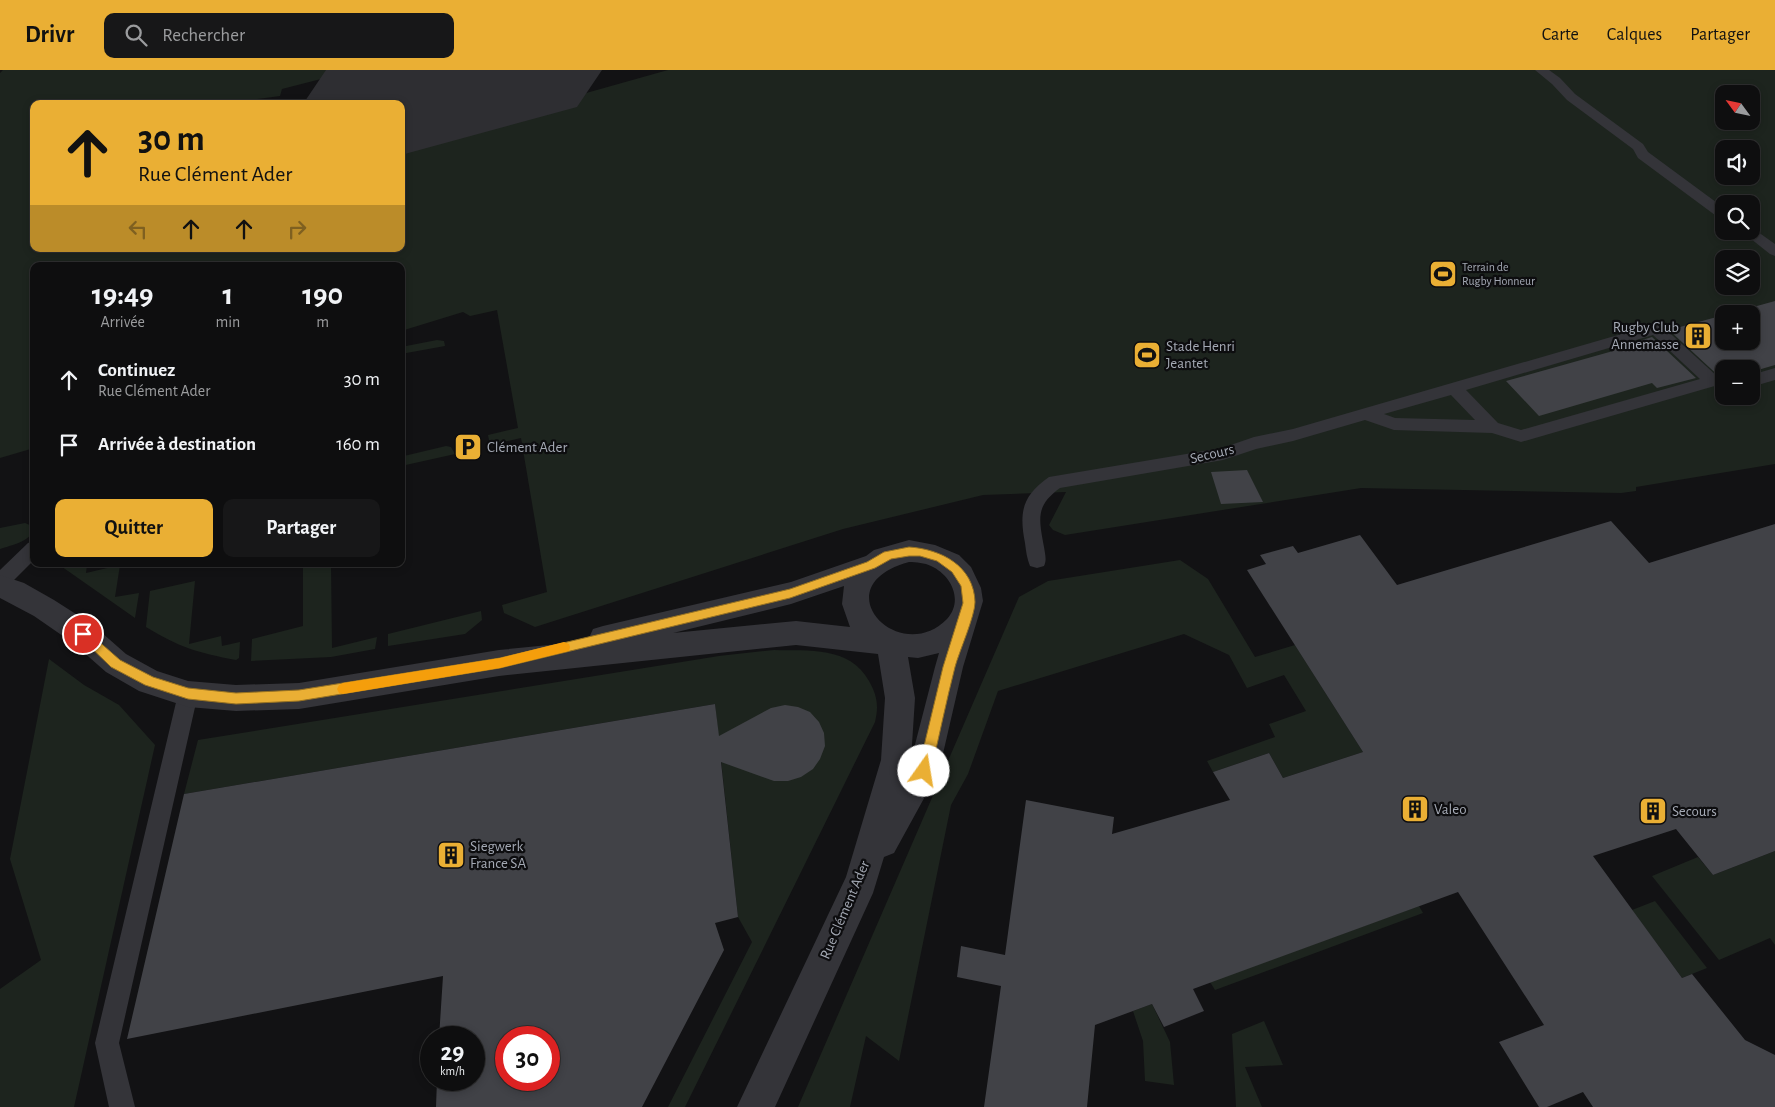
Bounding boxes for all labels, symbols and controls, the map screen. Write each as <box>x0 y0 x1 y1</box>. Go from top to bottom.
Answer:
search box <box>104 13 454 58</box>
icon: search <box>122 21 150 49</box>
text: Drivr <box>25 23 74 47</box>
text: Rechercher <box>162 26 245 45</box>
text: Carte <box>1542 26 1579 44</box>
text: Calques <box>1607 26 1662 44</box>
text: Partager <box>1690 26 1750 44</box>
north arrow <box>1715 85 1760 130</box>
map controls <box>1715 85 1760 405</box>
icon: ahead <box>55 120 120 185</box>
text: 30 m <box>138 122 205 157</box>
button: sound <box>1715 140 1760 185</box>
text: Rue Clément Ader <box>138 163 292 185</box>
button: search <box>1715 195 1760 240</box>
icon: left <box>124 215 152 243</box>
icon: ahead <box>177 215 205 243</box>
icon: ahead <box>230 215 258 243</box>
icon: right <box>283 215 311 243</box>
button: layers <box>1715 250 1760 295</box>
sports icon: Terrain de Rugby Honneur <box>1428 259 1458 289</box>
place label: Terrain de Rugby Honneur <box>1462 261 1535 288</box>
text: 19:49 <box>92 280 154 310</box>
text: 1 <box>223 280 233 310</box>
text: 190 <box>302 280 343 310</box>
button: + <box>1715 305 1760 350</box>
text: Arrivée <box>100 314 145 330</box>
text: min <box>215 314 240 330</box>
text: m <box>316 314 329 330</box>
place label: Rugby Club Annemasse <box>1611 320 1679 352</box>
building icon: Rugby Club Annemasse <box>1683 321 1713 351</box>
place label: Stade Henri Jeantet <box>1166 339 1235 371</box>
sports icon: Stade Henri Jeantet <box>1132 340 1162 370</box>
button: − <box>1715 360 1760 405</box>
text: Continuez <box>98 361 175 380</box>
icon: ahead <box>55 366 83 394</box>
text: 30 m <box>344 370 380 389</box>
text: Rue Clément Ader <box>98 383 210 399</box>
icon: arrive <box>55 431 83 459</box>
parking icon: Clément Ader <box>453 432 483 462</box>
text: Arrivée à destination <box>98 435 256 454</box>
text: 160 m <box>336 435 380 454</box>
place label: Clément Ader <box>487 440 567 455</box>
street label: Secours <box>1189 442 1235 466</box>
button: Quitter <box>55 499 213 557</box>
button: Partager <box>223 499 380 557</box>
pin <box>62 613 104 655</box>
icon: arrive <box>69 620 97 648</box>
position arrow <box>897 744 949 796</box>
building icon: Valeo <box>1400 794 1430 824</box>
building icon: Secours <box>1638 796 1668 826</box>
place label: Valeo <box>1434 802 1467 817</box>
place label: Secours <box>1672 804 1717 819</box>
place label: Siegwerk France SA <box>470 839 526 871</box>
building icon: Siegwerk France SA <box>436 840 466 870</box>
street label: Rue Clément Ader <box>818 858 873 961</box>
speed limit sign: 30 <box>495 1026 560 1091</box>
text: 29 <box>441 1040 464 1065</box>
text: km/h <box>440 1065 465 1077</box>

